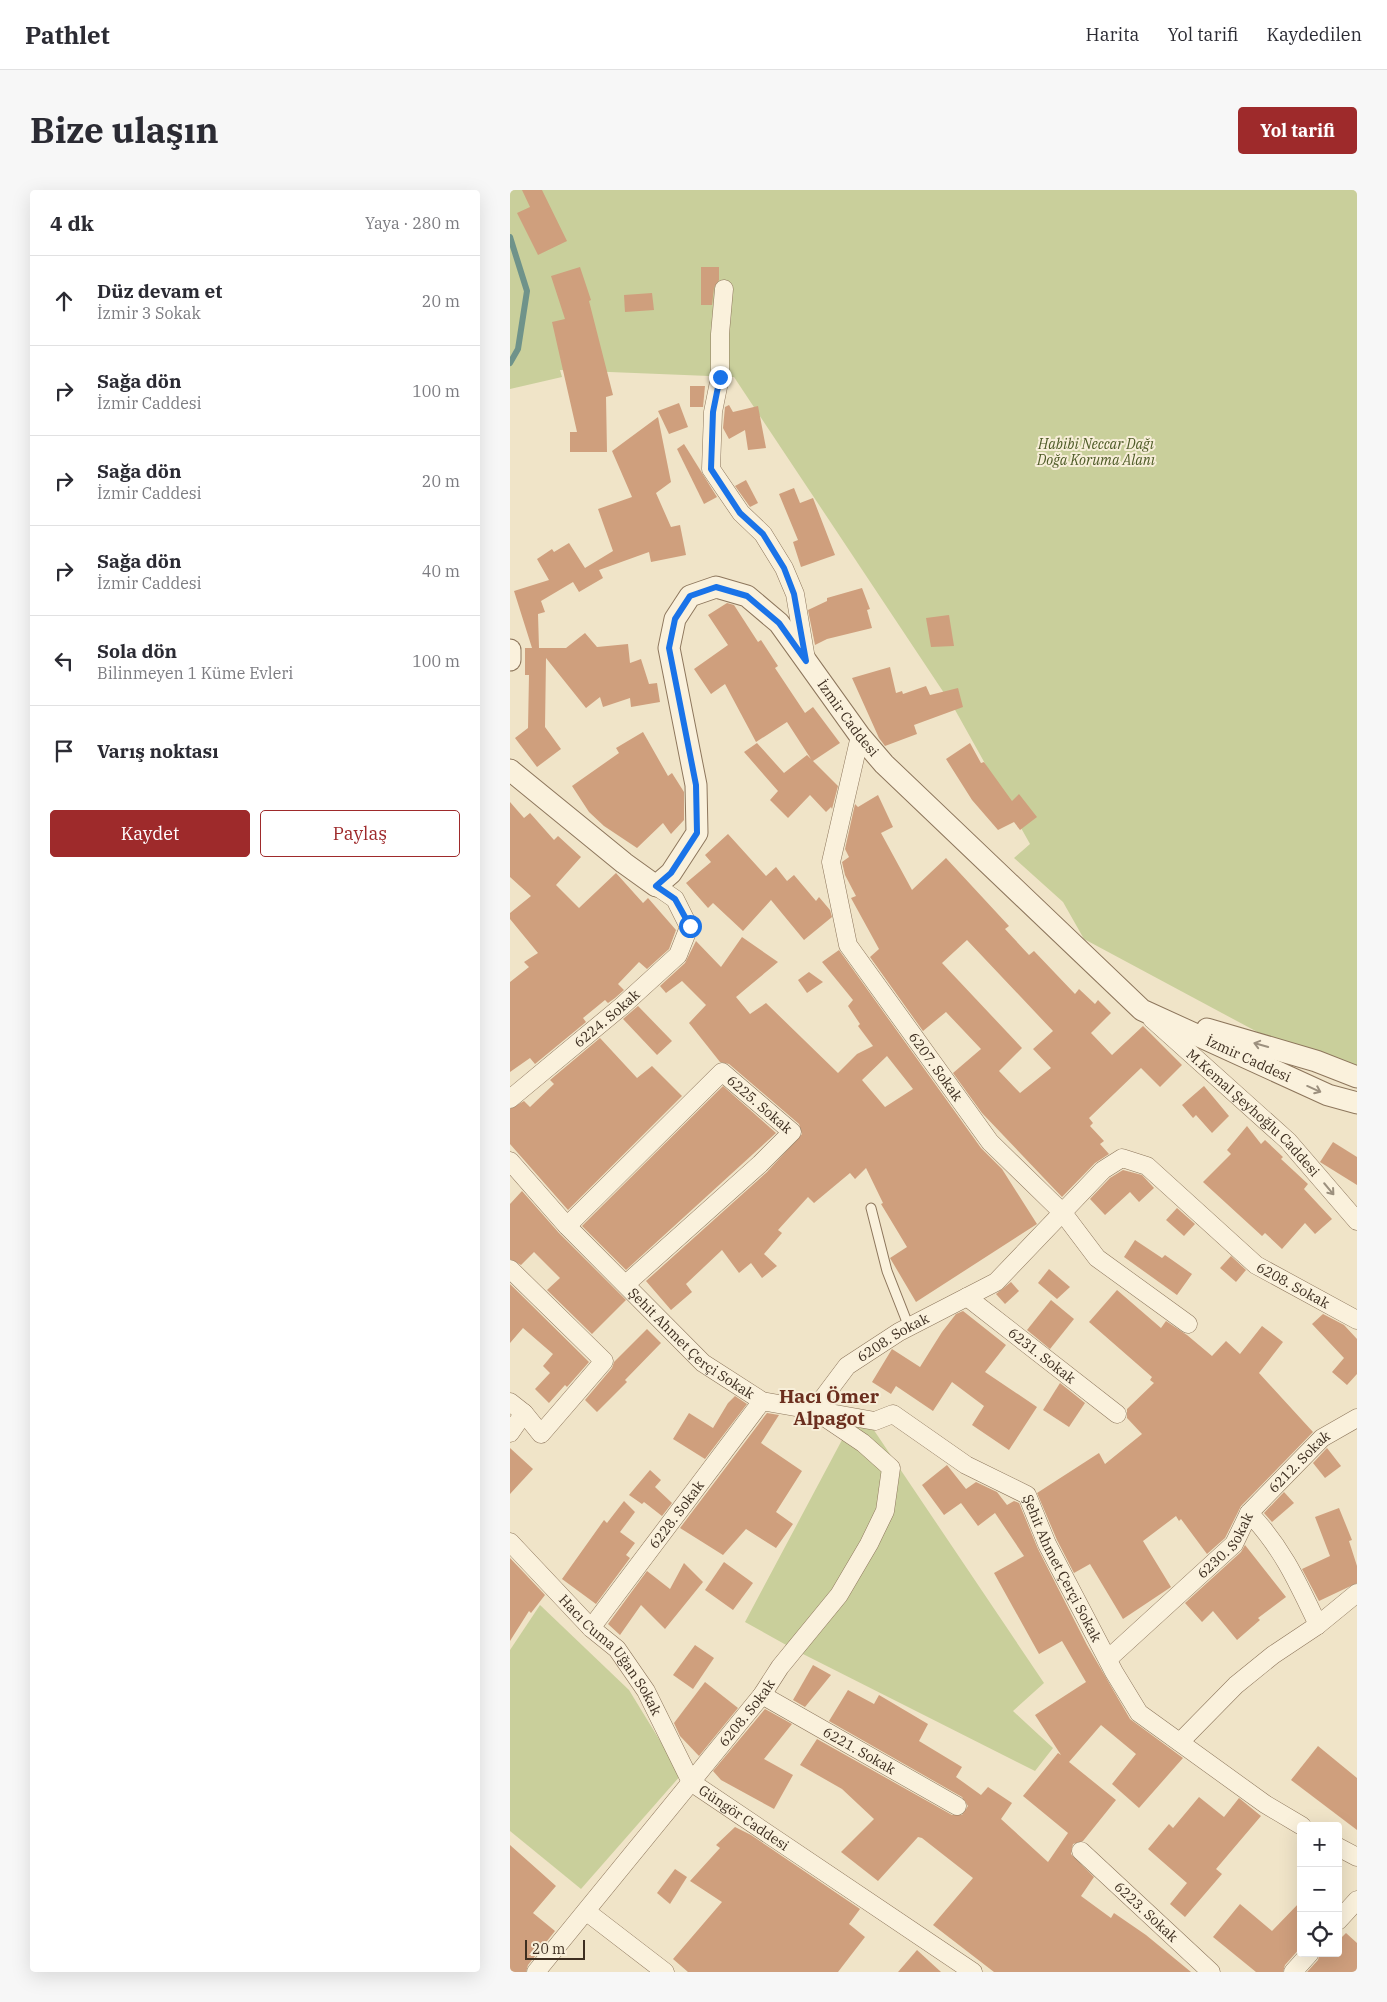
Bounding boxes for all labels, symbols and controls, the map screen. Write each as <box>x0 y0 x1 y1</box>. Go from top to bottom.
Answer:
text: Pathlet <box>25 19 110 51</box>
text: Harita <box>1086 23 1139 46</box>
text: Yol tarifi <box>1167 23 1238 46</box>
text: Kaydedilen <box>1266 23 1362 46</box>
text: Bize ulaşın <box>30 107 219 153</box>
button: Yol tarifi <box>1238 107 1357 154</box>
text: 4 dk <box>50 209 94 237</box>
text: Yaya · 280 m <box>365 213 460 233</box>
text: Düz devam et <box>97 279 222 303</box>
icon: ahead <box>50 287 78 315</box>
text: 20 m <box>422 291 460 311</box>
text: İzmir 3 Sokak <box>97 303 201 323</box>
route end <box>709 366 732 389</box>
text: Sağa dön <box>97 369 181 393</box>
icon: right <box>50 377 78 405</box>
text: 100 m <box>412 381 460 401</box>
text: İzmir Caddesi <box>97 393 202 413</box>
park label: Habibi Neccar Dağı Doğa Koruma Alanı <box>1036 435 1156 469</box>
text: Sağa dön <box>97 459 181 483</box>
icon: right <box>50 467 78 495</box>
text: 20 m <box>422 471 460 491</box>
text: İzmir Caddesi <box>97 483 202 503</box>
text: Sağa dön <box>97 549 181 573</box>
icon: right <box>50 557 78 585</box>
text: 40 m <box>422 561 460 581</box>
text: İzmir Caddesi <box>97 573 202 593</box>
text: Sola dön <box>97 639 177 663</box>
icon: left <box>50 647 78 675</box>
text: 100 m <box>412 651 460 671</box>
text: Bilinmeyen 1 Küme Evleri <box>97 663 293 683</box>
street label: İzmir Caddesi <box>813 676 883 760</box>
icon: arrive <box>50 737 78 765</box>
text: Varış noktası <box>97 739 219 763</box>
button: Kaydet <box>50 810 250 857</box>
button: Paylaş <box>260 810 460 857</box>
route start <box>679 915 702 938</box>
street label: 6224. Sokak <box>570 985 644 1051</box>
street label: 6207. Sokak <box>905 1029 967 1105</box>
street label: İzmir Caddesi <box>1203 1031 1294 1086</box>
one-way arrow <box>1253 1040 1269 1050</box>
street label: M.Kemal Şeyhoğlu Caddesi <box>1183 1045 1324 1180</box>
street label: 6225. Sokak <box>723 1071 797 1138</box>
one-way arrow <box>1306 1084 1321 1094</box>
one-way arrow <box>1323 1182 1335 1195</box>
street label: 6208. Sokak <box>1253 1258 1334 1313</box>
street label: Şehit Ahmet Çerçi Sokak <box>624 1284 759 1403</box>
street label: 6208. Sokak <box>854 1309 933 1366</box>
street label: 6231. Sokak <box>1005 1323 1080 1388</box>
district label: Hacı Ömer Alpagot <box>779 1384 880 1430</box>
street label: 6212. Sokak <box>1265 1426 1334 1497</box>
street label: 6228. Sokak <box>645 1476 708 1552</box>
street label: Şehit Ahmet Çerçi Sokak <box>1019 1492 1106 1646</box>
street label: 6230. Sokak <box>1193 1509 1257 1582</box>
street label: Hacı Cuma Uğan Sokak <box>555 1591 666 1719</box>
street label: 6208. Sokak <box>715 1675 779 1750</box>
street label: 6221. Sokak <box>820 1723 900 1779</box>
street label: Güngör Caddesi <box>695 1781 793 1855</box>
map controls <box>1297 1822 1342 1957</box>
button: + <box>1297 1822 1342 1867</box>
button: − <box>1297 1867 1342 1912</box>
street label: 6223. Sokak <box>1110 1878 1182 1946</box>
button: locate <box>1297 1912 1342 1957</box>
scale bar <box>525 1937 585 1960</box>
text: 20 m <box>532 1940 565 1958</box>

